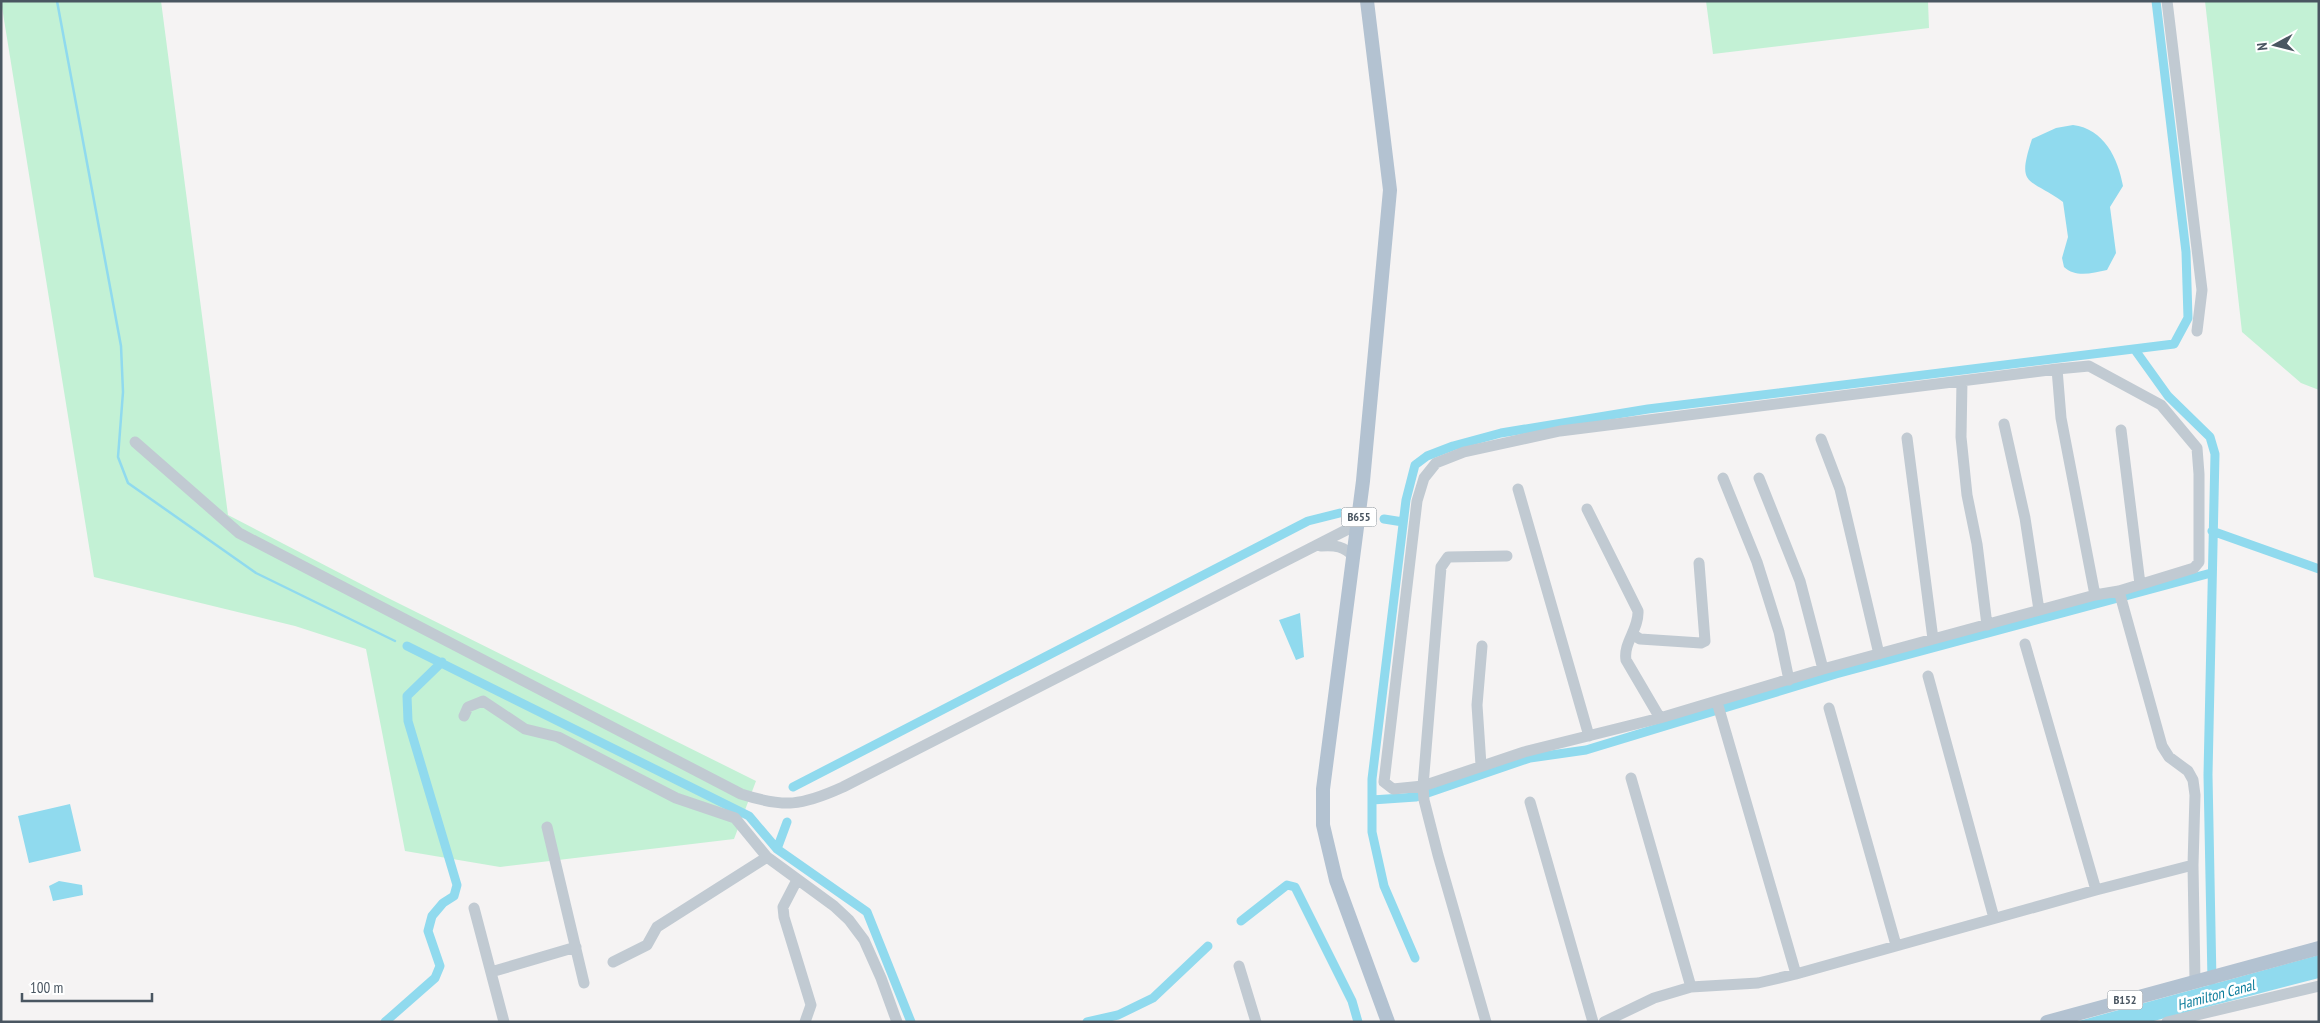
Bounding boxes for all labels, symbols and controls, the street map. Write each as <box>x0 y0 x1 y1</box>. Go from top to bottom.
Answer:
north arrow <box>2250 20 2300 70</box>
text: N <box>2253 42 2271 51</box>
road number: B655 <box>1342 508 1376 526</box>
scale bar <box>22 970 152 1002</box>
water label: Hamilton Canal <box>2175 975 2258 1014</box>
text: 100 m <box>30 978 63 997</box>
road number: B152 <box>2108 990 2142 1010</box>

